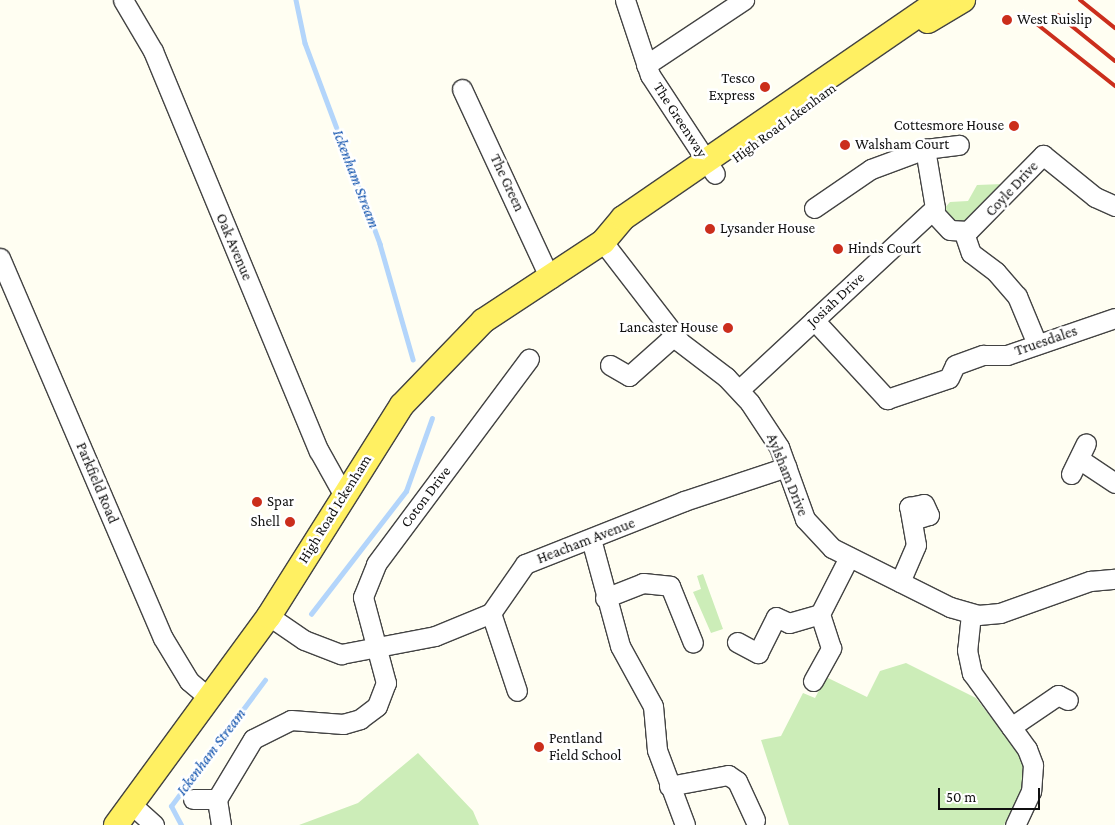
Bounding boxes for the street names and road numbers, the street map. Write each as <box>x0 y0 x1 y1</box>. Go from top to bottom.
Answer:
street label: The Greenway <box>649 79 711 161</box>
street label: High Road Ickenham <box>728 79 840 167</box>
street label: The Green <box>486 151 528 215</box>
street label: Coyle Drive <box>982 158 1042 220</box>
street label: Oak Avenue <box>212 211 256 283</box>
street label: Josiah Drive <box>803 269 869 331</box>
street label: Truesdales <box>1012 322 1080 360</box>
street label: Aylsham Drive <box>762 431 812 519</box>
street label: Parkfield Road <box>72 440 122 526</box>
street label: High Road Ickenham <box>294 451 376 567</box>
street label: Coton Drive <box>397 463 455 531</box>
street label: Heacham Avenue <box>534 514 638 568</box>

